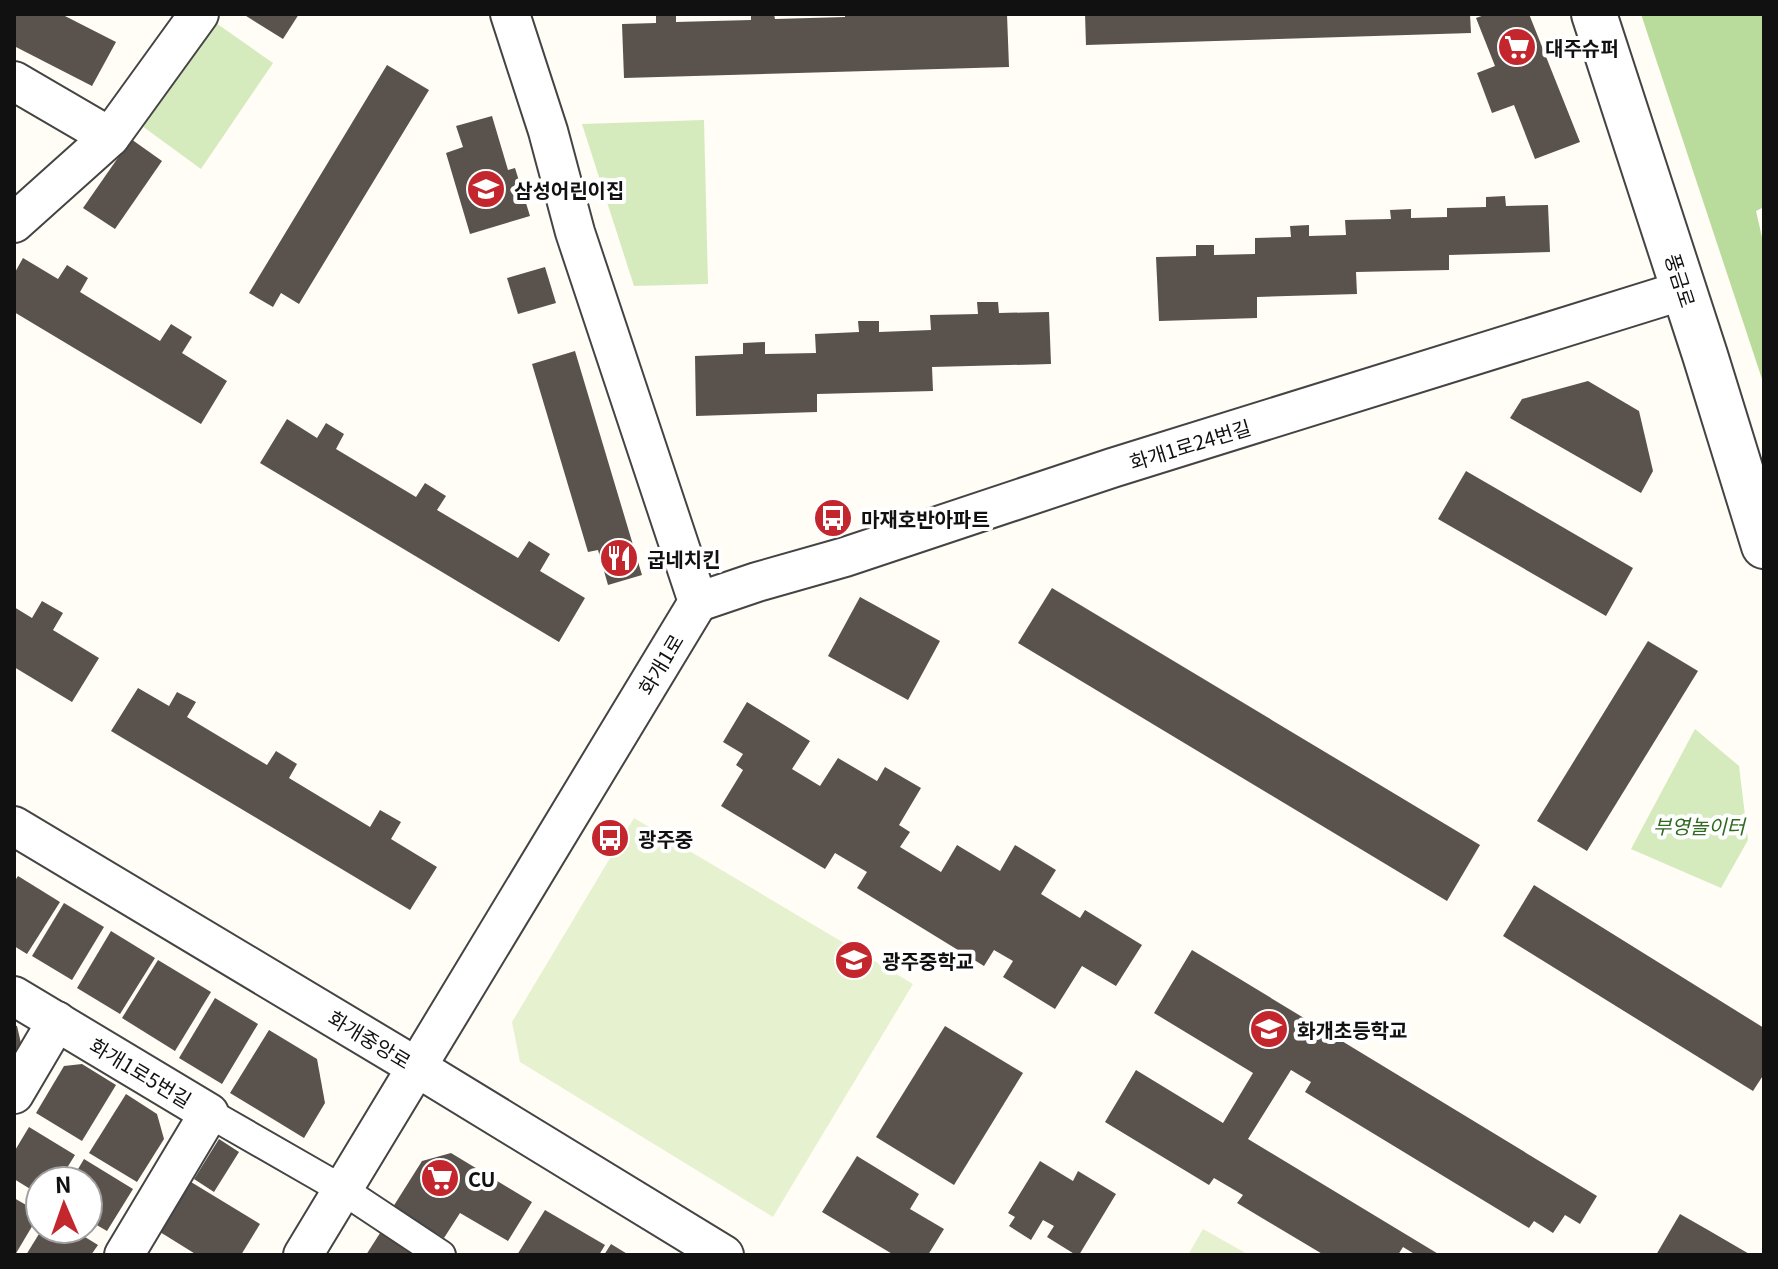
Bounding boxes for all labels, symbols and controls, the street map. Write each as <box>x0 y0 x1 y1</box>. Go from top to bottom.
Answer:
supermarket icon: 대주슈퍼 <box>1496 26 1538 68</box>
place label: 대주슈퍼 <box>1545 33 1619 62</box>
school or university icon: 삼성어린이집 <box>465 168 507 210</box>
place label: 삼성어린이집 <box>514 175 624 204</box>
street label: 풍금로 <box>1659 249 1703 311</box>
street label: 화개1로24번길 <box>1126 412 1254 476</box>
bus stop icon: 마재호반아파트 <box>812 497 854 539</box>
place label: 마재호반아파트 <box>861 504 990 533</box>
restaurant icon: 굽네치킨 <box>598 537 640 579</box>
place label: 굽네치킨 <box>647 544 721 573</box>
street label: 화개1로 <box>630 628 690 700</box>
park label: 부영놀이터 <box>1653 811 1748 840</box>
bus stop icon: 광주중 <box>589 817 631 859</box>
place label: 광주중 <box>638 824 693 853</box>
school or university icon: 광주중학교 <box>833 939 875 981</box>
place label: 광주중학교 <box>882 946 974 975</box>
street label: 화개중앙로 <box>323 1003 417 1075</box>
school or university icon: 화개초등학교 <box>1248 1008 1290 1050</box>
place label: 화개초등학교 <box>1297 1015 1407 1044</box>
street label: 화개1로5번길 <box>85 1030 197 1114</box>
supermarket icon: CU <box>419 1157 461 1199</box>
place label: CU <box>468 1164 496 1193</box>
north arrow <box>24 1165 104 1245</box>
text: N <box>54 1167 72 1199</box>

